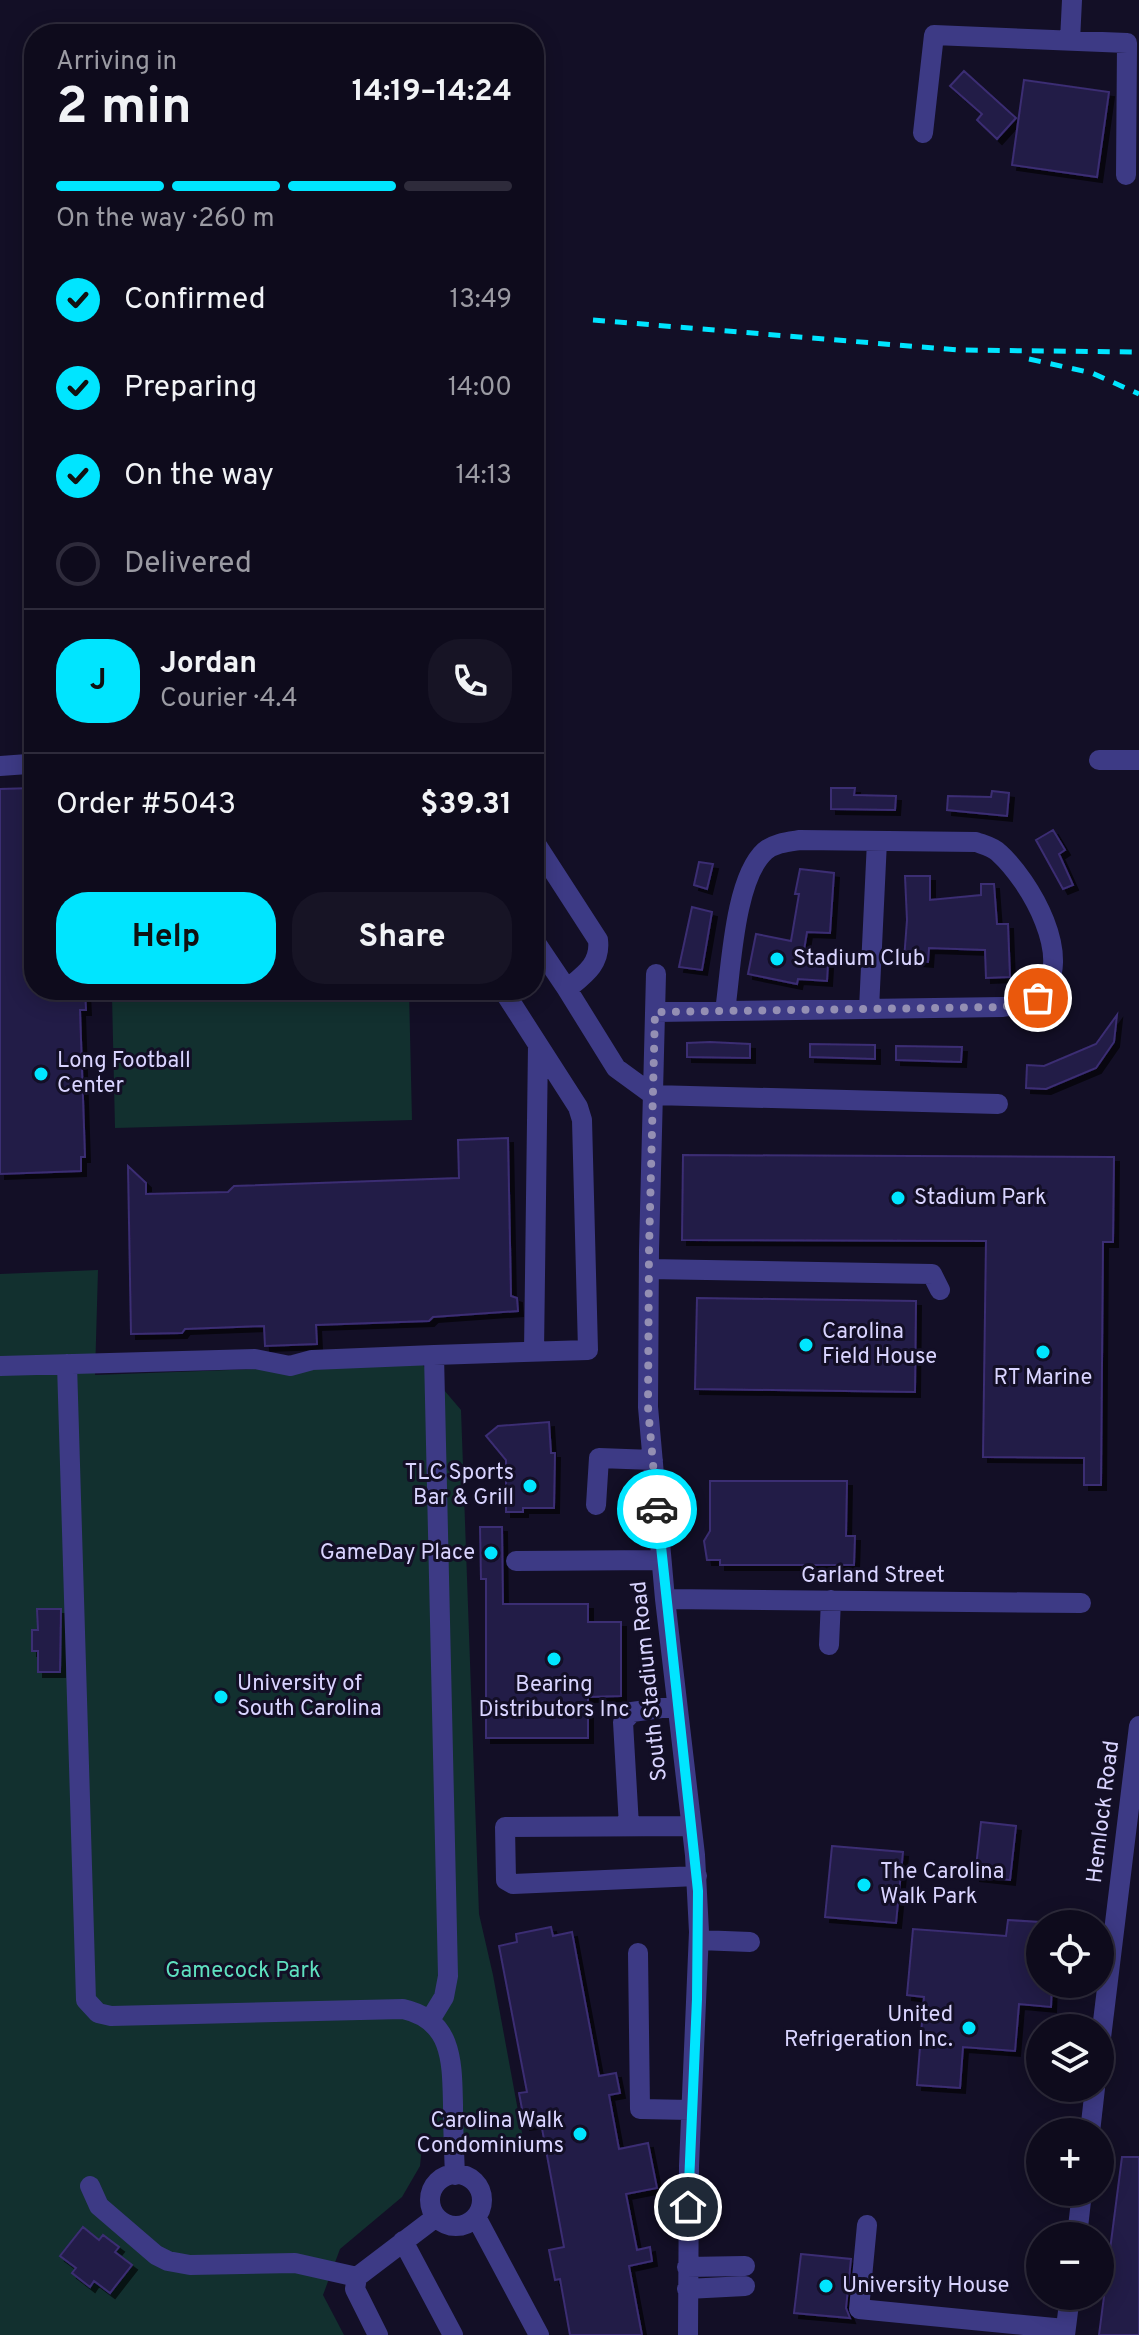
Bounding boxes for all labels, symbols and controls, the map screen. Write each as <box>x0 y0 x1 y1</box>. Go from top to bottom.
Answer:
text: Arriving in <box>56 46 177 79</box>
text: 14:19–14:24 <box>352 74 512 111</box>
text: 2 min <box>56 76 192 142</box>
text: On the way · 260 m <box>56 203 274 236</box>
icon: check <box>56 278 100 322</box>
text: Confirmed <box>124 282 266 319</box>
text: 13:49 <box>450 284 512 317</box>
icon: check <box>56 366 100 410</box>
text: Preparing <box>124 370 257 407</box>
text: 14:00 <box>448 372 512 405</box>
icon: check <box>56 454 100 498</box>
text: On the way <box>124 458 274 495</box>
text: 14:13 <box>455 460 512 493</box>
text: Delivered <box>124 546 252 583</box>
button: phone <box>428 639 512 723</box>
text: Jordan <box>160 646 257 683</box>
text: J <box>90 663 106 700</box>
text: Courier · 4.4 <box>160 683 298 716</box>
text: Order #5043 <box>56 787 236 824</box>
text: $39.31 <box>420 787 512 824</box>
button: Help <box>56 892 276 984</box>
button: Share <box>292 892 512 984</box>
place label: Stadium Club <box>793 946 925 973</box>
marker: Stadium Club <box>768 950 786 968</box>
pin <box>1004 964 1072 1032</box>
icon: bag <box>1016 976 1060 1020</box>
place label: Long Football Center <box>57 1048 191 1100</box>
marker: Long Football Center <box>32 1065 50 1083</box>
place label: Stadium Park <box>914 1185 1047 1212</box>
marker: Stadium Park <box>889 1189 907 1207</box>
place label: Carolina Field House <box>822 1319 937 1371</box>
marker: Carolina Field House <box>797 1336 815 1354</box>
marker: RT Marine <box>1034 1343 1052 1361</box>
place label: RT Marine <box>994 1365 1092 1392</box>
place label: TLC Sports Bar & Grill <box>404 1460 514 1512</box>
courier <box>617 1469 697 1549</box>
marker: TLC Sports Bar & Grill <box>521 1477 539 1495</box>
icon: car <box>635 1487 679 1531</box>
place label: GameDay Place <box>320 1540 475 1567</box>
marker: GameDay Place <box>482 1544 500 1562</box>
street label: Garland Street <box>801 1563 945 1590</box>
street label: South Stadium Road <box>626 1580 674 1782</box>
marker: Bearing Distributors Inc <box>545 1650 563 1668</box>
place label: University of South Carolina <box>237 1671 382 1723</box>
place label: Bearing Distributors Inc <box>479 1672 629 1724</box>
marker: University of South Carolina <box>212 1688 230 1706</box>
street label: Hemlock Road <box>1082 1739 1126 1885</box>
place label: The Carolina Walk Park <box>880 1859 1004 1911</box>
marker: The Carolina Walk Park <box>855 1876 873 1894</box>
map controls <box>1026 1910 1114 2310</box>
button: locate <box>1026 1910 1114 1998</box>
park label: Gamecock Park <box>165 1958 321 1985</box>
place label: United Refrigeration Inc. <box>784 2002 953 2054</box>
button: layers <box>1026 2014 1114 2102</box>
marker: United Refrigeration Inc. <box>960 2019 978 2037</box>
place label: Carolina Walk Condominiums <box>417 2108 564 2160</box>
button: + <box>1026 2118 1114 2206</box>
marker: Carolina Walk Condominiums <box>571 2125 589 2143</box>
pin <box>654 2173 722 2241</box>
icon: home <box>666 2185 710 2229</box>
button: − <box>1026 2222 1114 2310</box>
place label: University House <box>842 2273 1009 2300</box>
marker: University House <box>817 2277 835 2295</box>

